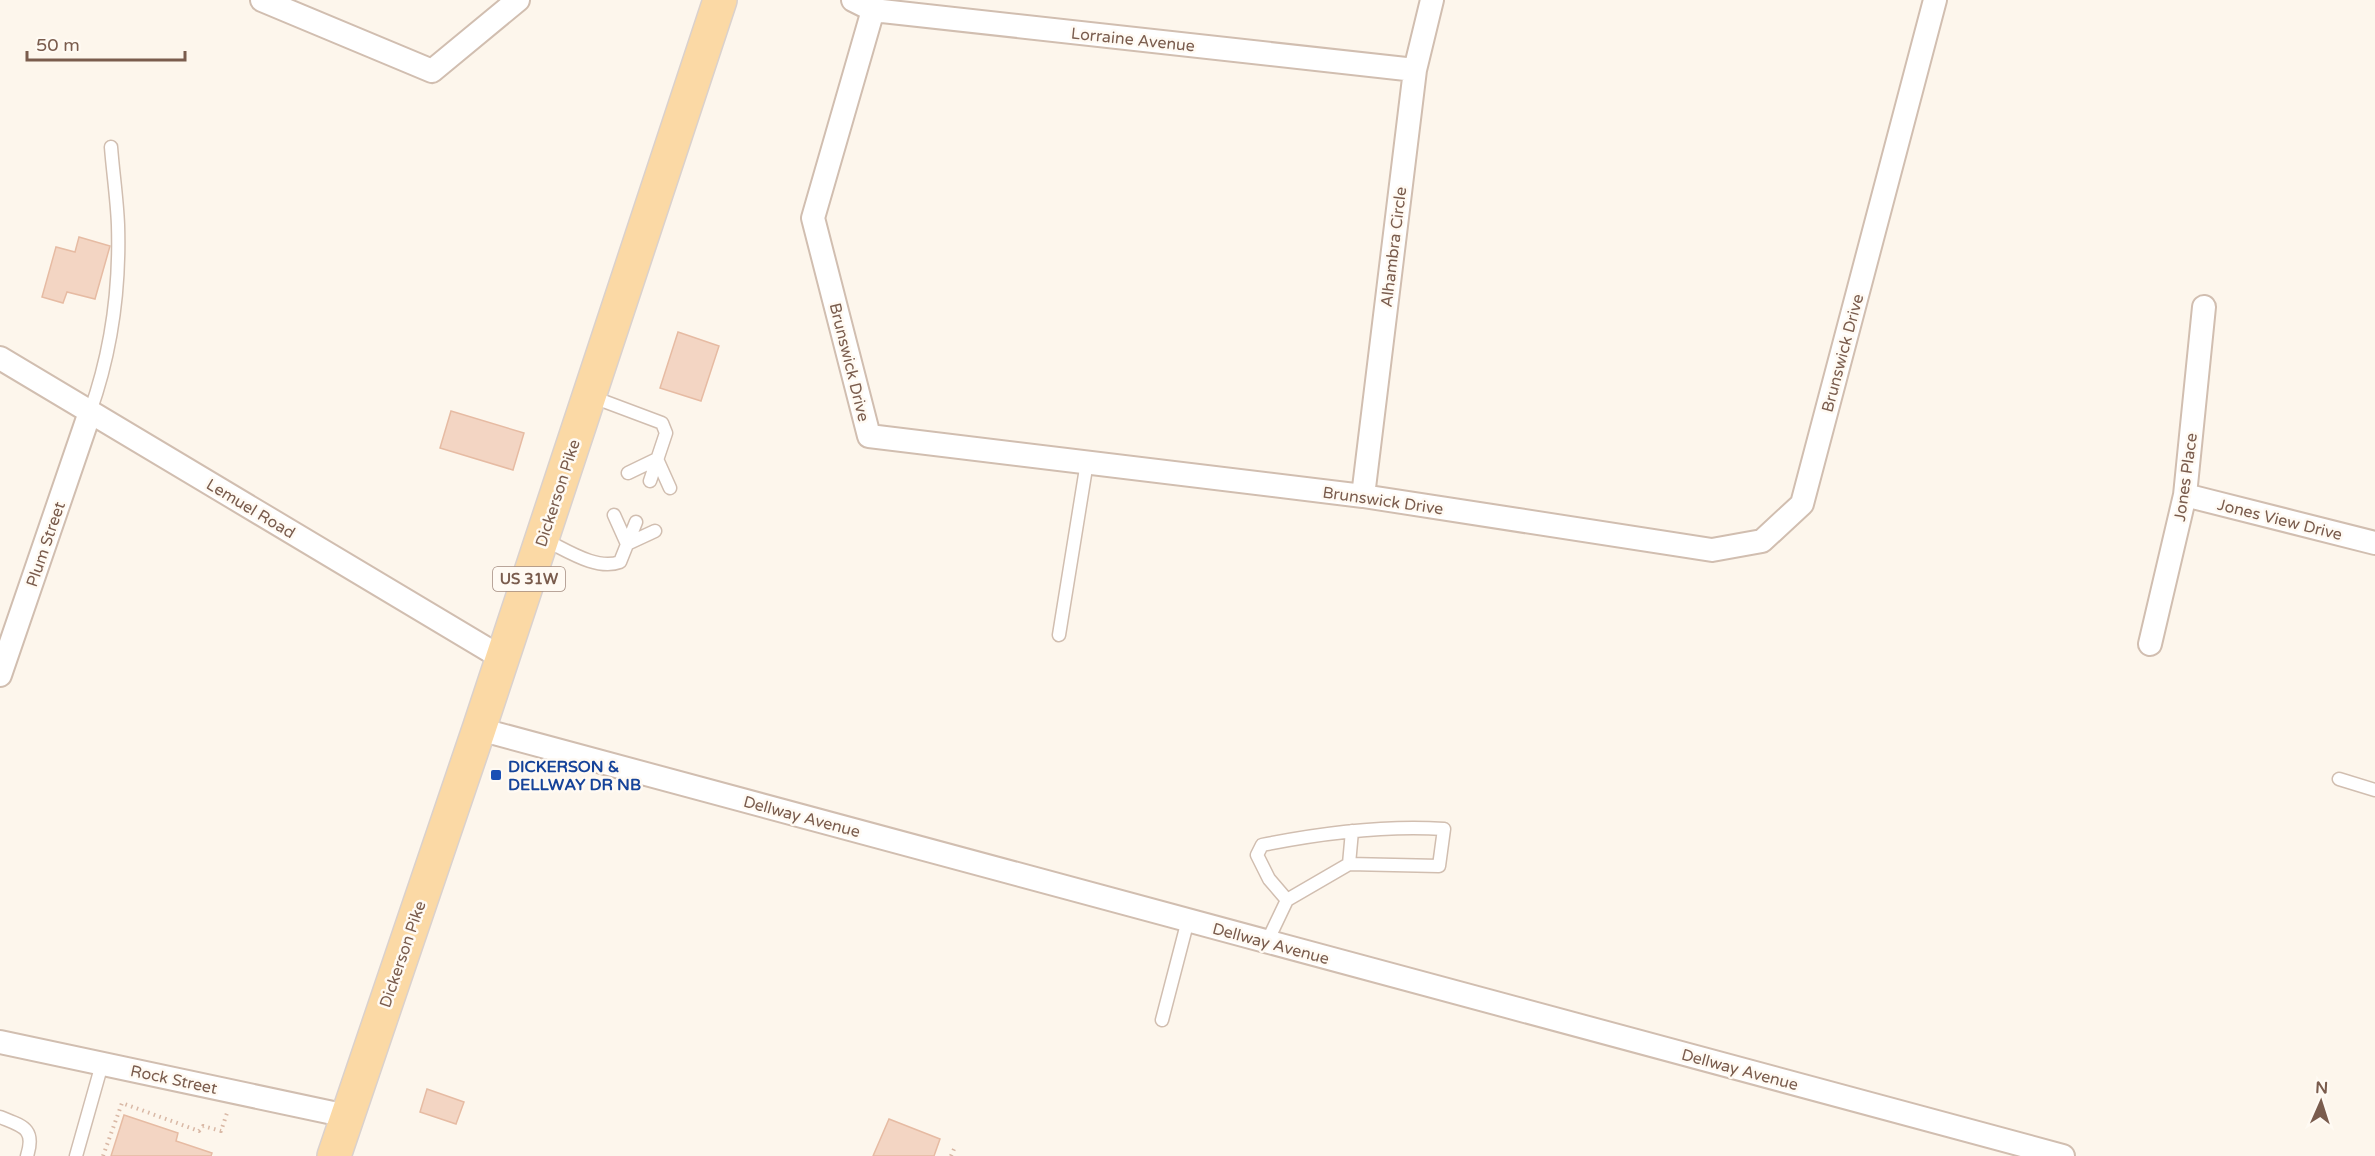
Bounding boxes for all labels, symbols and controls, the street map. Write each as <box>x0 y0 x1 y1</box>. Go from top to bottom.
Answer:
scale bar <box>27 24 184 62</box>
street label: Lorraine Avenue <box>1070 24 1196 56</box>
text: 50 m <box>36 34 80 56</box>
street label: Alhambra Circle <box>1377 186 1411 308</box>
street label: Brunswick Drive <box>1818 292 1868 415</box>
street label: Brunswick Drive <box>825 301 873 424</box>
street label: Jones Place <box>2170 432 2202 523</box>
street label: Dickerson Pike <box>531 437 585 550</box>
street label: Lemuel Road <box>202 475 299 543</box>
street label: Brunswick Drive <box>1321 483 1445 519</box>
street label: Jones View Drive <box>2215 495 2344 545</box>
street label: Plum Street <box>22 499 70 590</box>
road number: US 31W <box>493 567 565 591</box>
place label: DICKERSON & DELLWAY DR NB <box>508 757 641 795</box>
marker: DICKERSON & DELLWAY DR NB <box>489 768 503 782</box>
street label: Dellway Avenue <box>741 792 862 842</box>
street label: Dickerson Pike <box>375 898 431 1010</box>
street label: Dellway Avenue <box>1210 919 1331 969</box>
street label: Dellway Avenue <box>1679 1045 1800 1095</box>
street label: Rock Street <box>129 1061 219 1099</box>
north arrow <box>2291 1072 2351 1132</box>
text: N <box>2315 1078 2329 1098</box>

